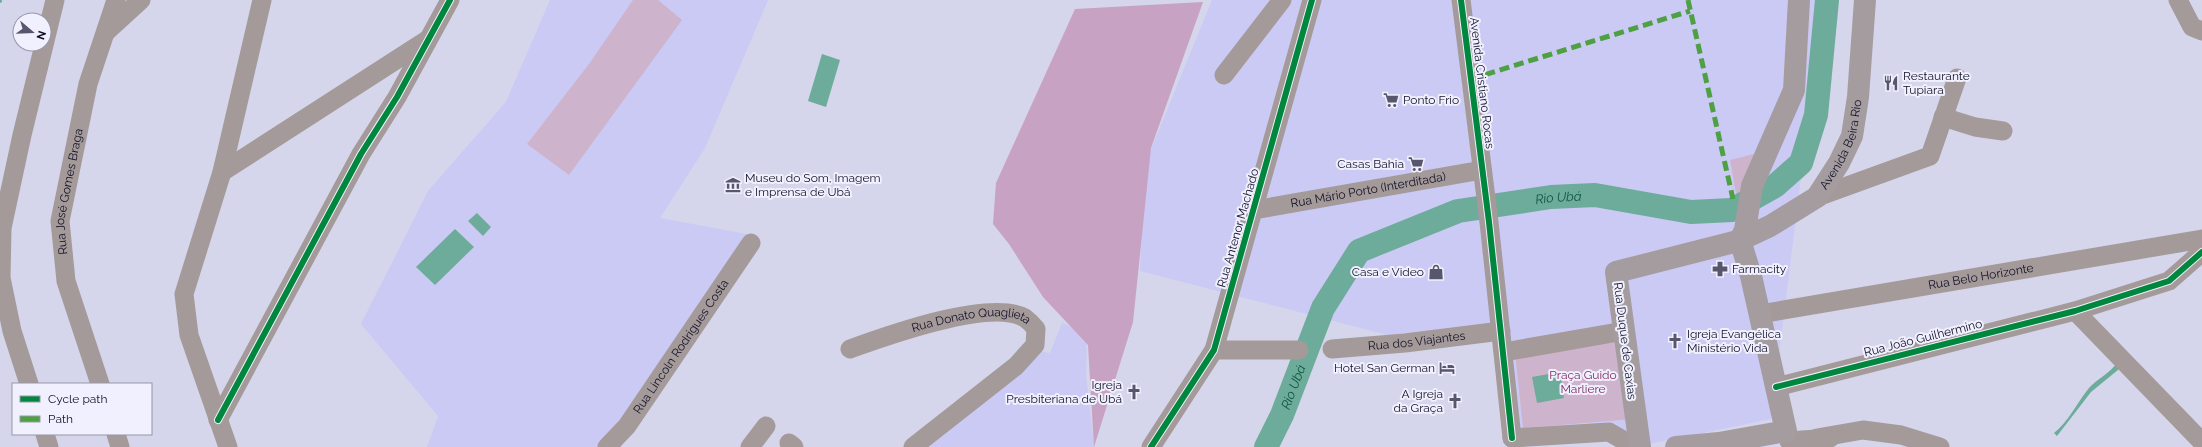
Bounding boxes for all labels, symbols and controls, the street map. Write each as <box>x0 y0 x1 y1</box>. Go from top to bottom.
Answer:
north arrow <box>12 12 52 52</box>
street label: Avenida Cristiano Rocas <box>1467 16 1497 150</box>
text: N <box>33 29 48 41</box>
place label: Restaurante Tupiara <box>1903 69 1970 97</box>
restaurant icon: Restaurante Tupiara <box>1882 74 1900 92</box>
supermarket icon: Ponto Frio <box>1382 91 1400 109</box>
place label: Ponto Frio <box>1403 93 1459 107</box>
street label: Avenida Beira Rio <box>1817 99 1865 192</box>
street label: Rua José Gomes Braga <box>53 127 86 255</box>
supermarket icon: Casas Bahia <box>1407 155 1425 173</box>
place label: Casas Bahia <box>1337 157 1404 171</box>
street label: Rua Antenor Machado <box>1214 167 1262 289</box>
street label: Rua Mário Porto (Interditada) <box>1289 169 1447 210</box>
place label: Museu do Som, Imagem e Imprensa de Ubá <box>745 171 881 199</box>
museum icon: Museu do Som, Imagem e Imprensa de Ubá <box>724 176 742 194</box>
water label: Rio Ubá <box>1534 188 1582 207</box>
pharmacy icon: Farmacity <box>1711 260 1729 278</box>
street label: Rua Belo Horizonte <box>1927 261 2035 292</box>
place label: Farmacity <box>1732 262 1787 276</box>
shop icon: Casa e Video <box>1427 263 1445 281</box>
place label: Casa e Video <box>1352 265 1424 279</box>
street label: Rua Lincoln Rodrigues Costa <box>630 277 731 416</box>
street label: Rua Duque de Caxias <box>1611 282 1639 401</box>
street label: Rua Donato Quaglieta <box>910 305 1034 335</box>
street label: Rua João Guilhermino <box>1862 317 1984 359</box>
place label: Igreja Evangélica Ministério Vida <box>1687 327 1781 355</box>
street label: Rua dos Viajantes <box>1367 329 1466 353</box>
church icon: Igreja Evangélica Ministério Vida <box>1666 332 1684 350</box>
hotel icon: Hotel San German <box>1438 359 1456 377</box>
place label: Hotel San German <box>1334 361 1435 375</box>
water label: Rio Ubá <box>1278 362 1308 411</box>
park label: Praça Guido Marliere <box>1549 368 1617 396</box>
place label: Igreja Presbiteriana de Ubá <box>1006 378 1122 406</box>
legend <box>12 383 152 435</box>
church icon: Igreja Presbiteriana de Ubá <box>1125 383 1143 401</box>
place label: A Igreja da Graça <box>1393 387 1443 415</box>
text: Cycle path <box>48 392 107 406</box>
church icon: A Igreja da Graça <box>1446 392 1464 410</box>
text: Path <box>48 412 73 426</box>

